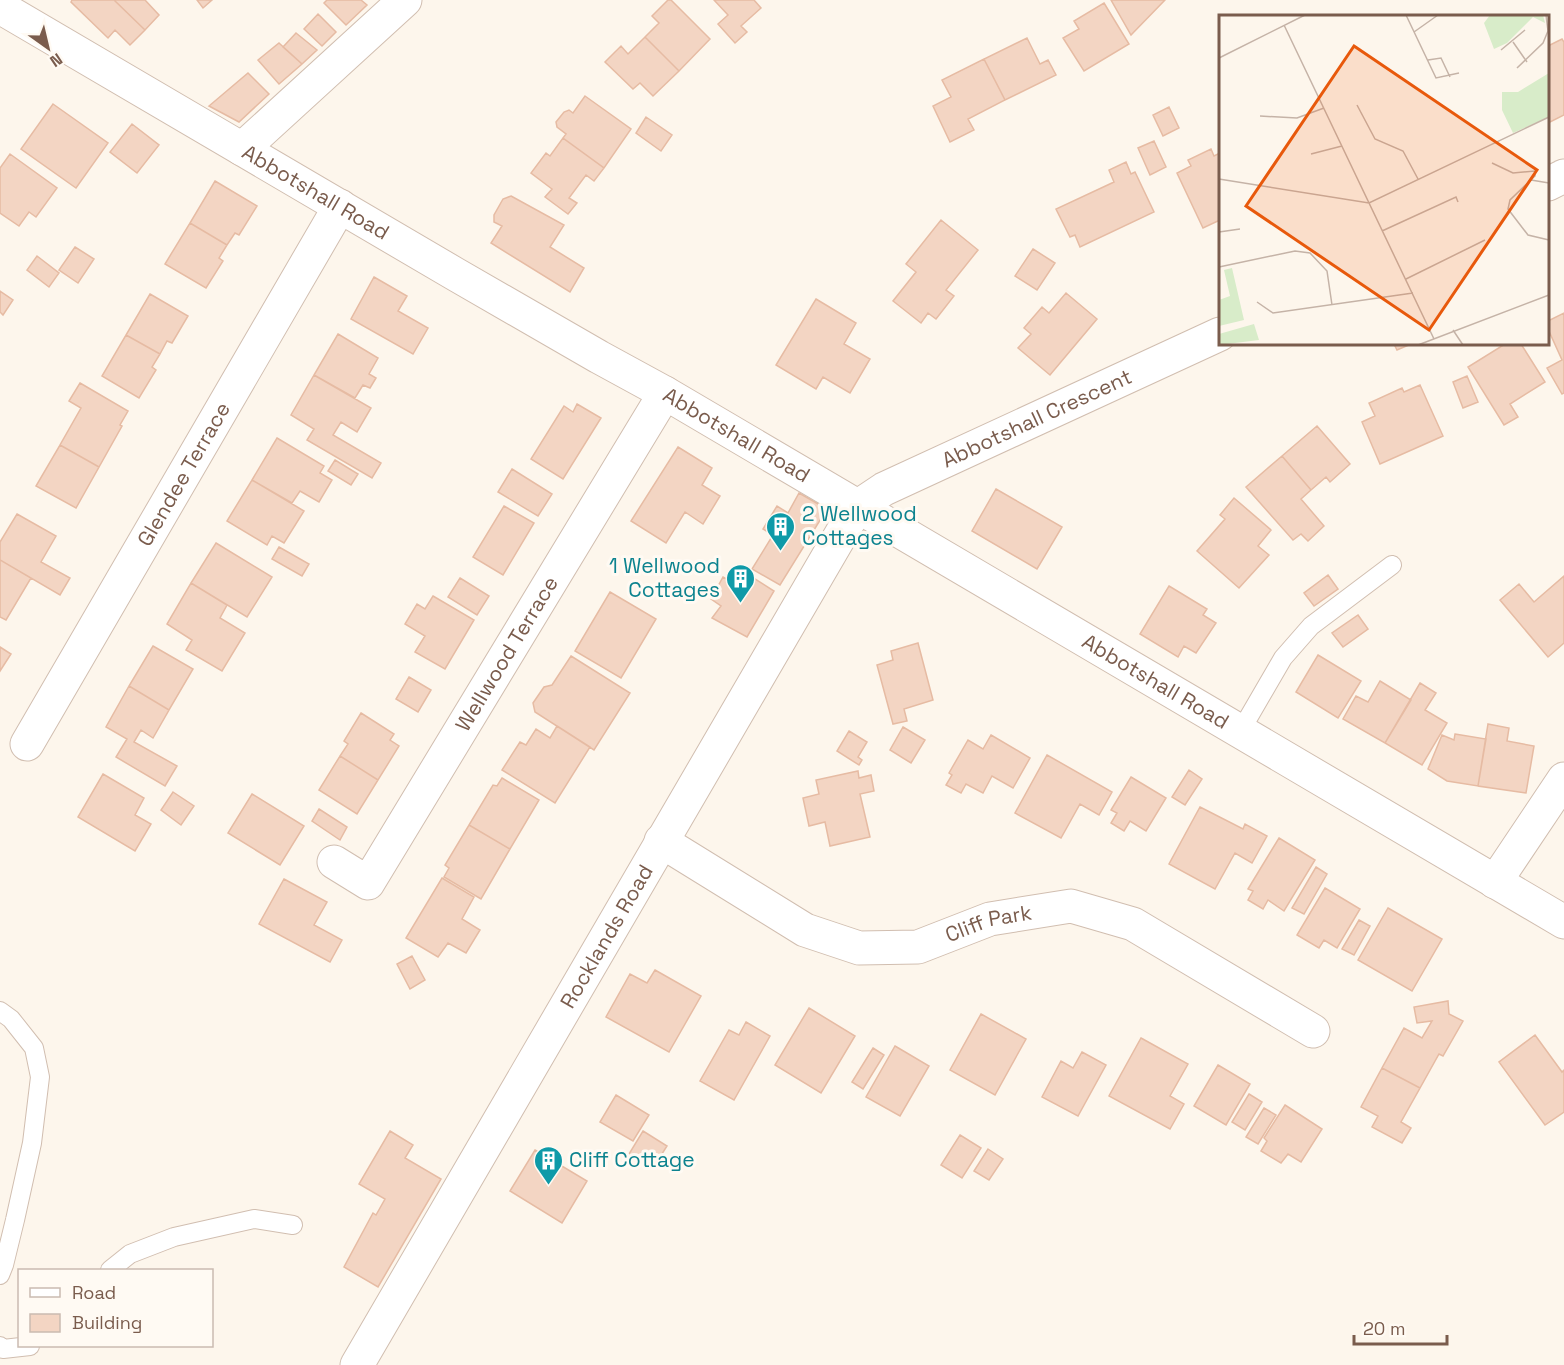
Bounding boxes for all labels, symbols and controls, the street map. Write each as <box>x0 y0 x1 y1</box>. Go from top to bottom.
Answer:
inset map <box>1219 15 1549 345</box>
north arrow <box>18 18 78 78</box>
text: N <box>46 48 66 72</box>
street label: Abbotshall Road <box>238 138 394 245</box>
street label: Abbotshall Crescent <box>938 363 1136 473</box>
street label: Abbotshall Road <box>659 381 815 488</box>
street label: Glendee Terrace <box>131 397 236 551</box>
place label: 2 Wellwood Cottages <box>802 500 917 551</box>
building icon: 2 Wellwood Cottages <box>765 510 797 552</box>
place label: 1 Wellwood Cottages <box>609 552 720 603</box>
building icon: 1 Wellwood Cottages <box>725 562 757 604</box>
street label: Wellwood Terrace <box>449 571 564 736</box>
street label: Abbotshall Road <box>1077 627 1234 735</box>
street label: Rocklands Road <box>554 859 659 1013</box>
street label: Cliff Park <box>941 899 1034 948</box>
building icon: Cliff Cottage <box>532 1144 564 1186</box>
place label: Cliff Cottage <box>569 1146 695 1173</box>
legend <box>18 1269 213 1347</box>
text: Road <box>72 1281 116 1304</box>
scale bar <box>1354 1308 1447 1346</box>
text: Building <box>72 1311 142 1334</box>
text: 20 m <box>1363 1317 1406 1340</box>

